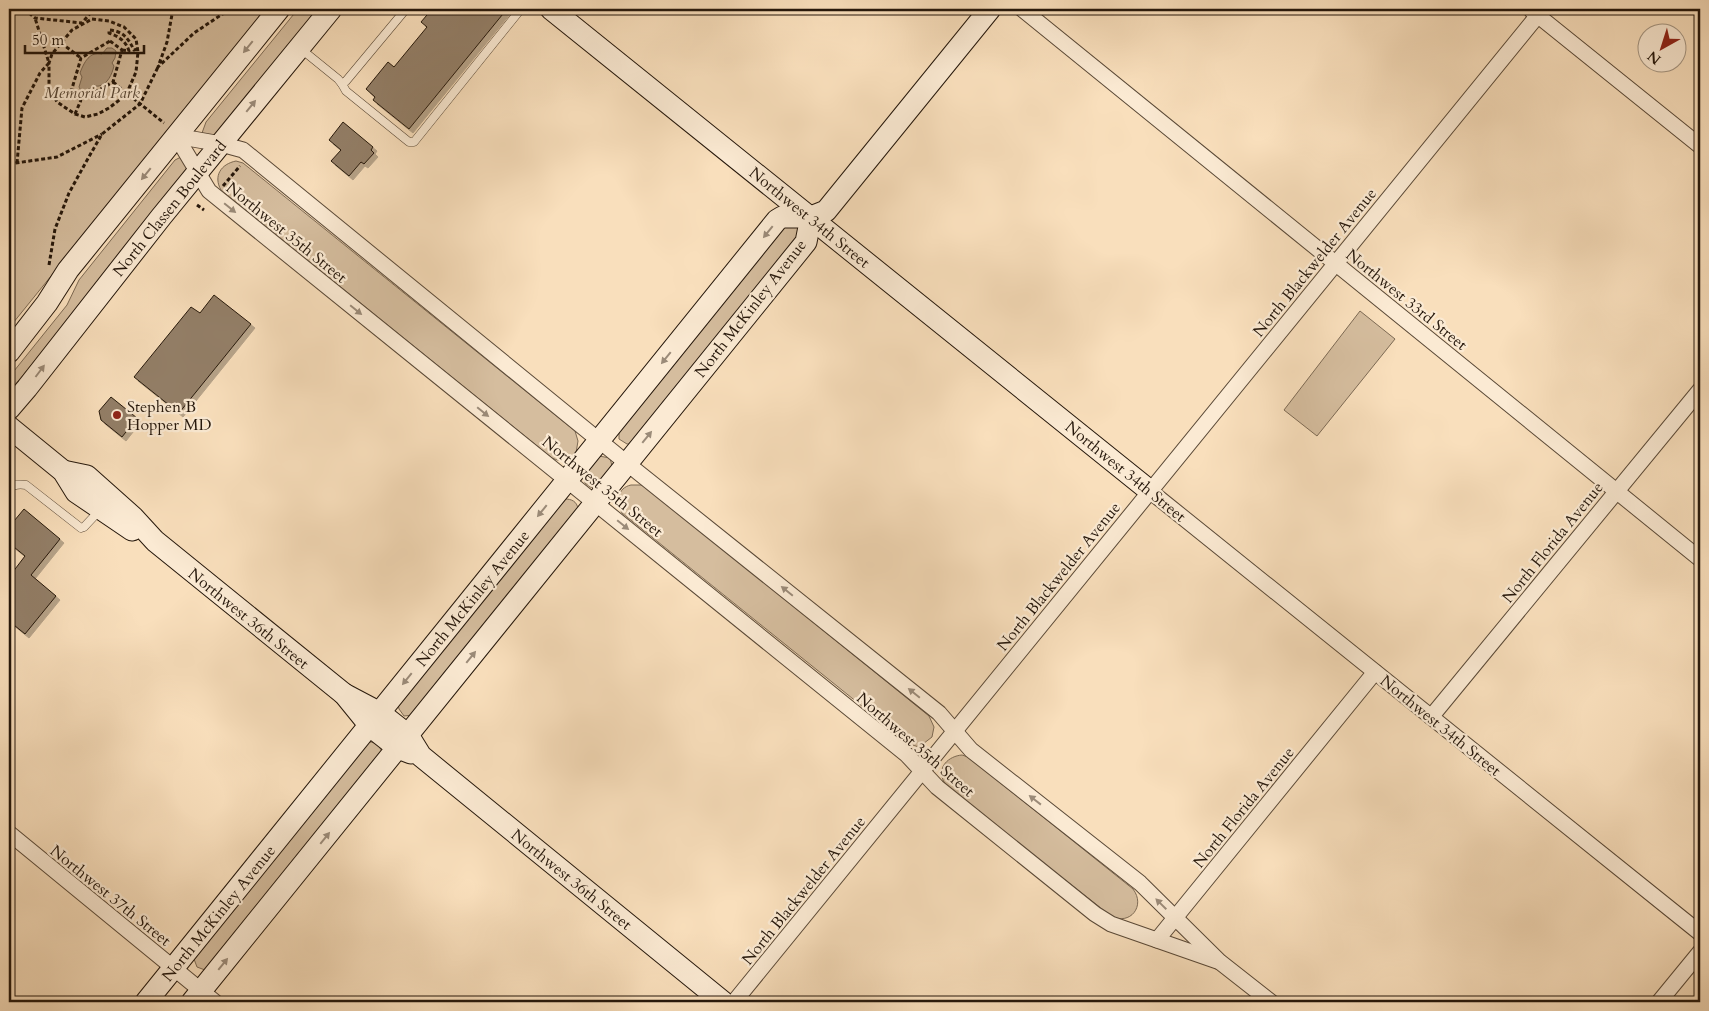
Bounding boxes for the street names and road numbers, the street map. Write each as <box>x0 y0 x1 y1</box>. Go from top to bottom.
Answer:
street label: North Classen Boulevard <box>108 135 232 282</box>
street label: Northwest 34th Street <box>744 162 874 273</box>
street label: Northwest 35th Street <box>221 177 351 288</box>
street label: North Blackwelder Avenue <box>1248 183 1382 342</box>
street label: North McKinley Avenue <box>690 235 812 382</box>
street label: Northwest 33rd Street <box>1341 244 1472 356</box>
street label: Northwest 34th Street <box>1060 416 1190 527</box>
street label: Northwest 35th Street <box>537 431 667 542</box>
street label: North Florida Avenue <box>1497 477 1609 608</box>
street label: North Blackwelder Avenue <box>992 497 1126 656</box>
street label: North McKinley Avenue <box>411 526 535 672</box>
street label: Northwest 36th Street <box>183 563 313 674</box>
street label: Northwest 34th Street <box>1375 670 1505 781</box>
street label: Northwest 35th Street <box>852 687 979 802</box>
street label: North Florida Avenue <box>1188 742 1300 873</box>
street label: North Blackwelder Avenue <box>737 811 871 970</box>
street label: Northwest 36th Street <box>506 824 636 935</box>
street label: Northwest 37th Street <box>45 840 175 951</box>
street label: North McKinley Avenue <box>157 841 281 987</box>

